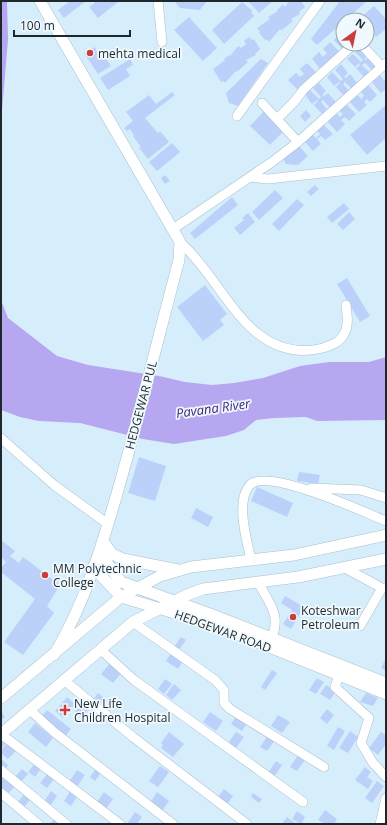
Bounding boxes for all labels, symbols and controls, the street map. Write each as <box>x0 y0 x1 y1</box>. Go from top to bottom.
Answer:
scale bar <box>14 12 130 38</box>
north arrow <box>335 12 375 52</box>
text: N <box>353 14 369 32</box>
text: 100 m <box>20 17 55 34</box>
place label: mehta medical <box>98 45 181 62</box>
marker: mehta medical <box>85 48 95 58</box>
street label: HEDGEWAR PUL <box>121 359 161 451</box>
water label: Pavana River <box>175 394 252 422</box>
place label: MM Polytechnic College <box>53 560 142 591</box>
marker: MM Polytechnic College <box>40 570 50 580</box>
place label: Koteshwar Petroleum <box>301 602 361 633</box>
street label: HEDGEWAR ROAD <box>172 606 274 656</box>
marker: Koteshwar Petroleum <box>288 612 298 622</box>
place label: New Life Children Hospital <box>74 695 171 726</box>
marker: New Life Children Hospital <box>59 704 71 716</box>

